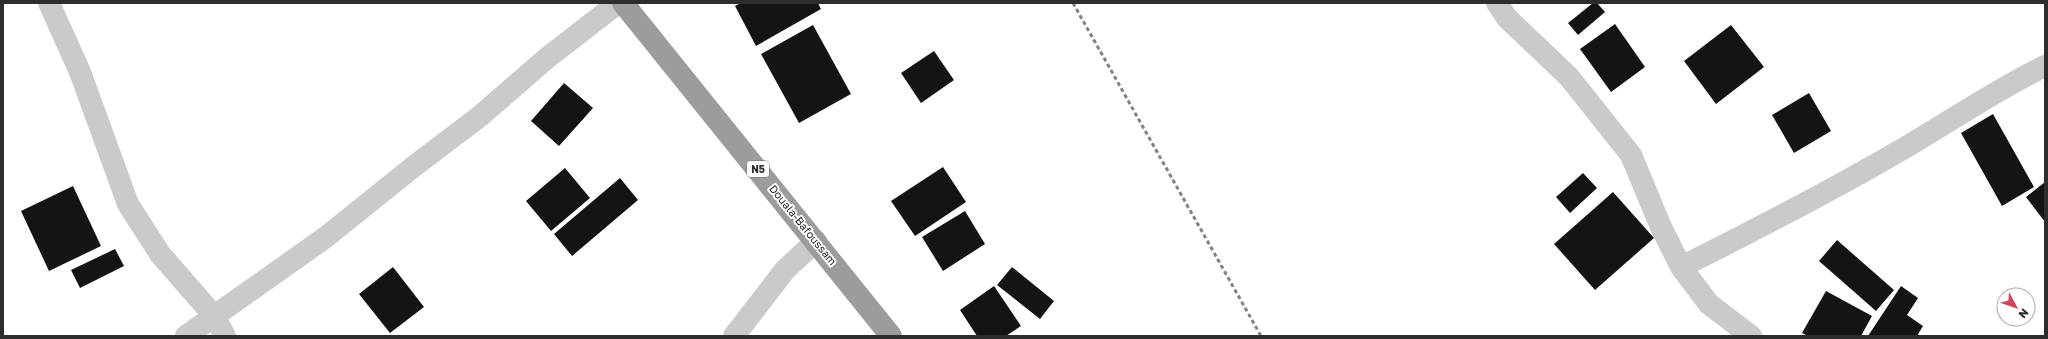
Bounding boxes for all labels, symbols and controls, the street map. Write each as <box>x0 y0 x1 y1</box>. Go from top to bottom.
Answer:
road number: N5 <box>747 161 769 177</box>
street label: Douala-Bafoussam <box>767 182 840 267</box>
north arrow <box>1996 287 2036 327</box>
text: N <box>2016 306 2032 321</box>

